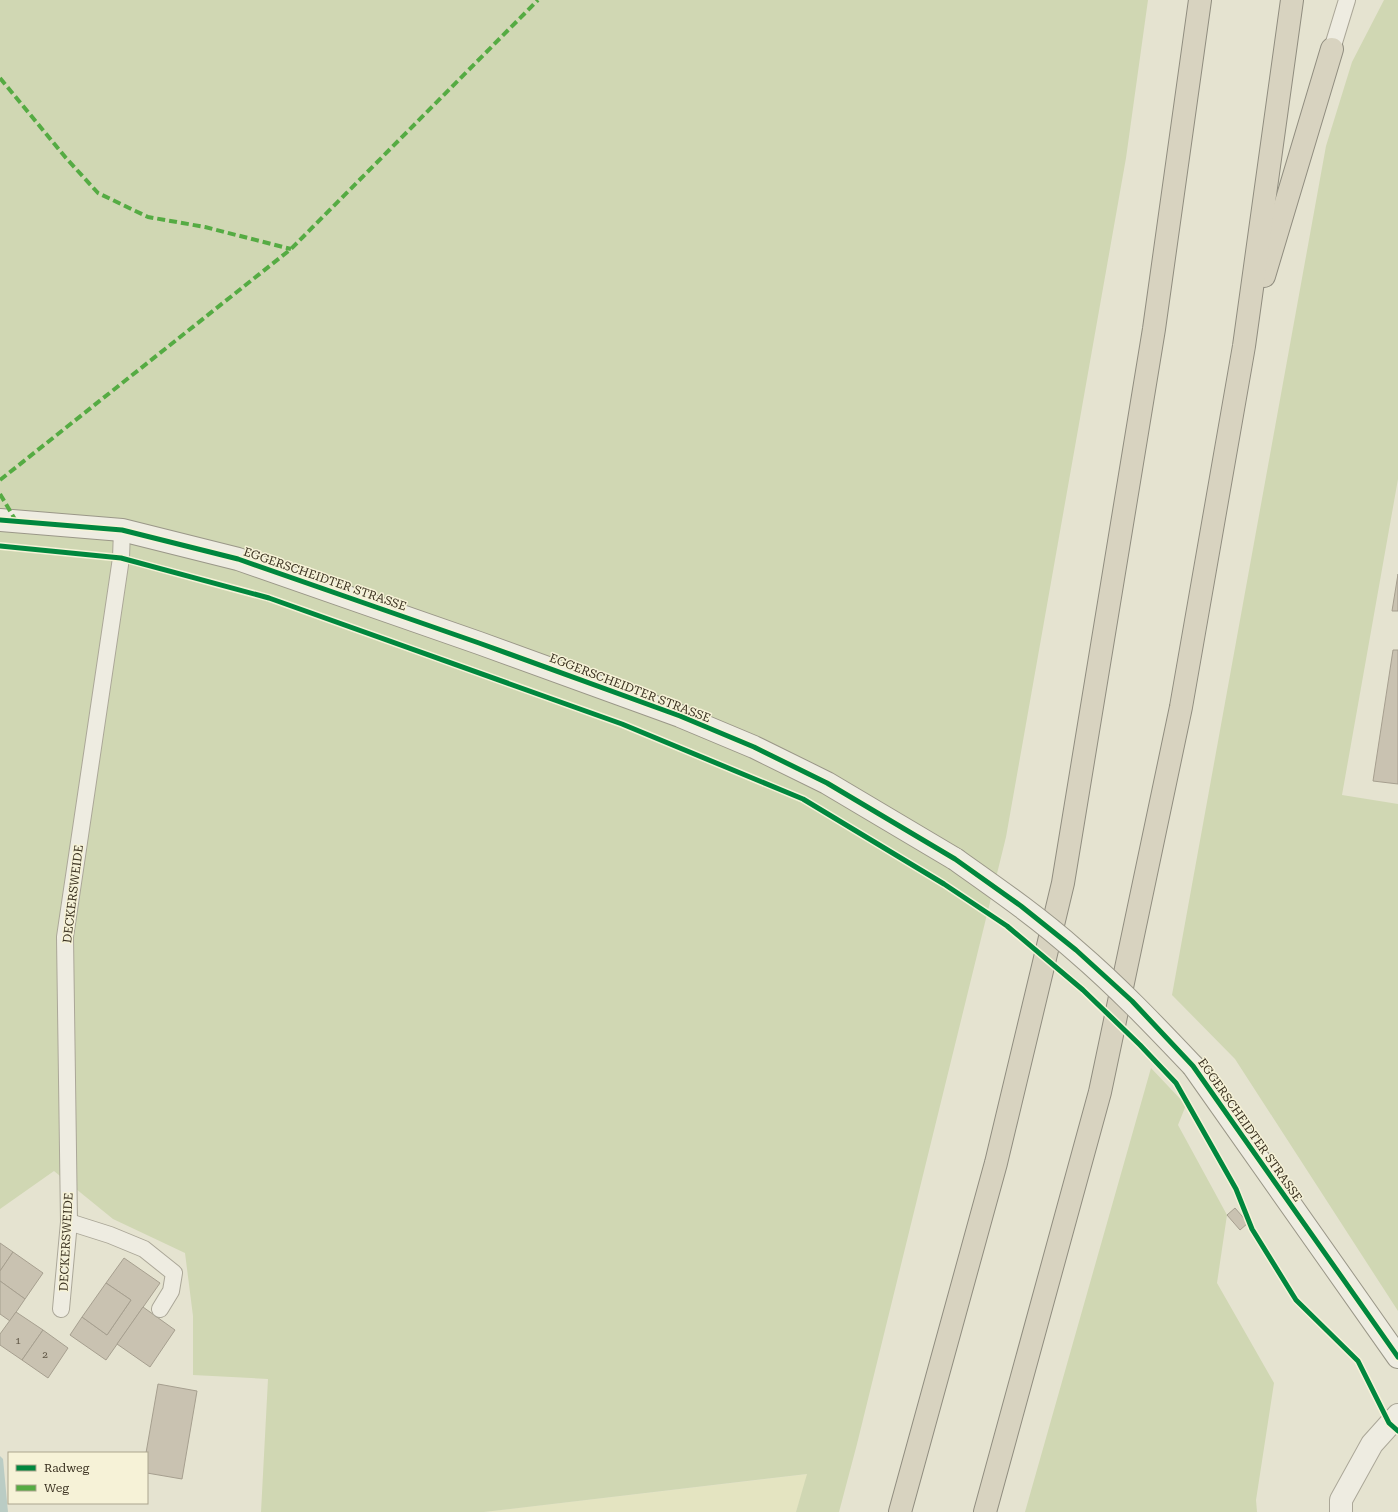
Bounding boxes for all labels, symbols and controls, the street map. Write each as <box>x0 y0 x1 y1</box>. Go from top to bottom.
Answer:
street label: EGGERSCHEIDTER STRASSE <box>242 544 408 614</box>
street label: EGGERSCHEIDTER STRASSE <box>547 651 713 725</box>
street label: DECKERSWEIDE <box>60 844 86 944</box>
street label: EGGERSCHEIDTER STRASSE <box>1195 1056 1305 1204</box>
street label: DECKERSWEIDE <box>56 1192 76 1292</box>
house number: 1 <box>15 1335 21 1346</box>
house number: 2 <box>42 1349 48 1360</box>
legend <box>8 1452 148 1504</box>
text: Radweg <box>44 1461 90 1475</box>
text: Weg <box>44 1481 69 1495</box>

